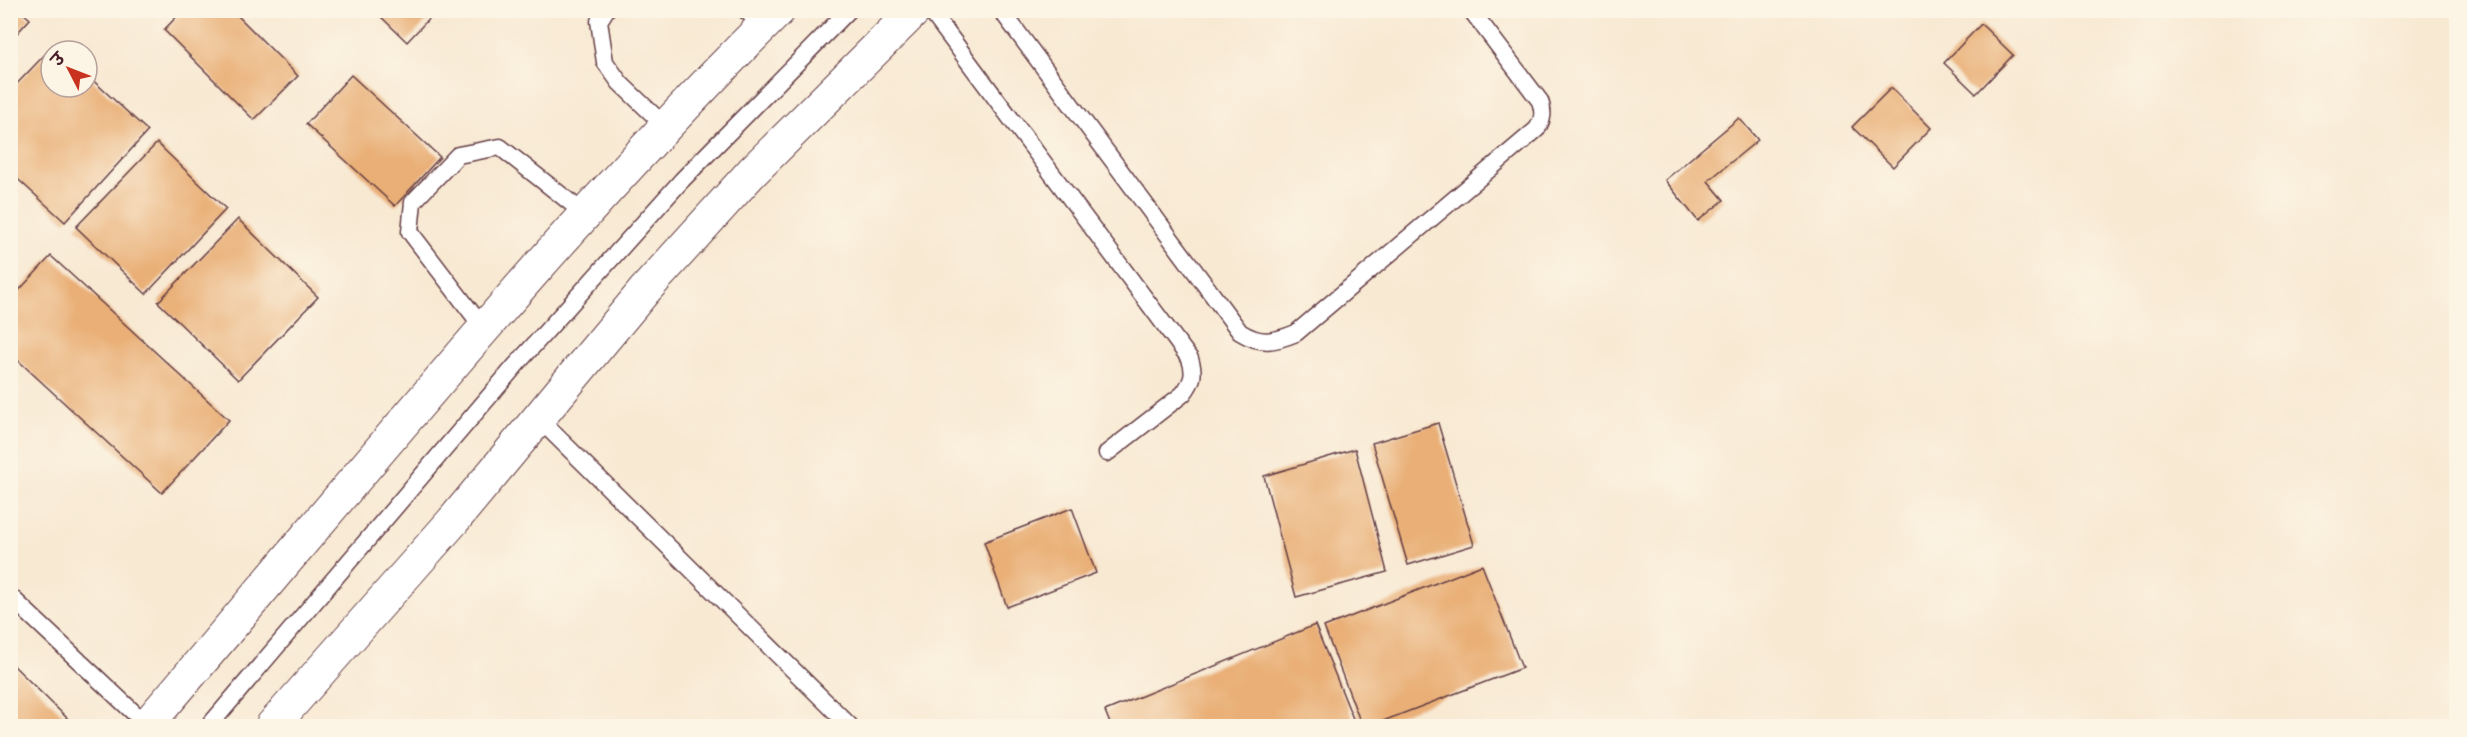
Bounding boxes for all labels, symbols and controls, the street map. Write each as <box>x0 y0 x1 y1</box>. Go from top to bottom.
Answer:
north arrow <box>39 39 99 99</box>
text: उ <box>48 50 72 73</box>

